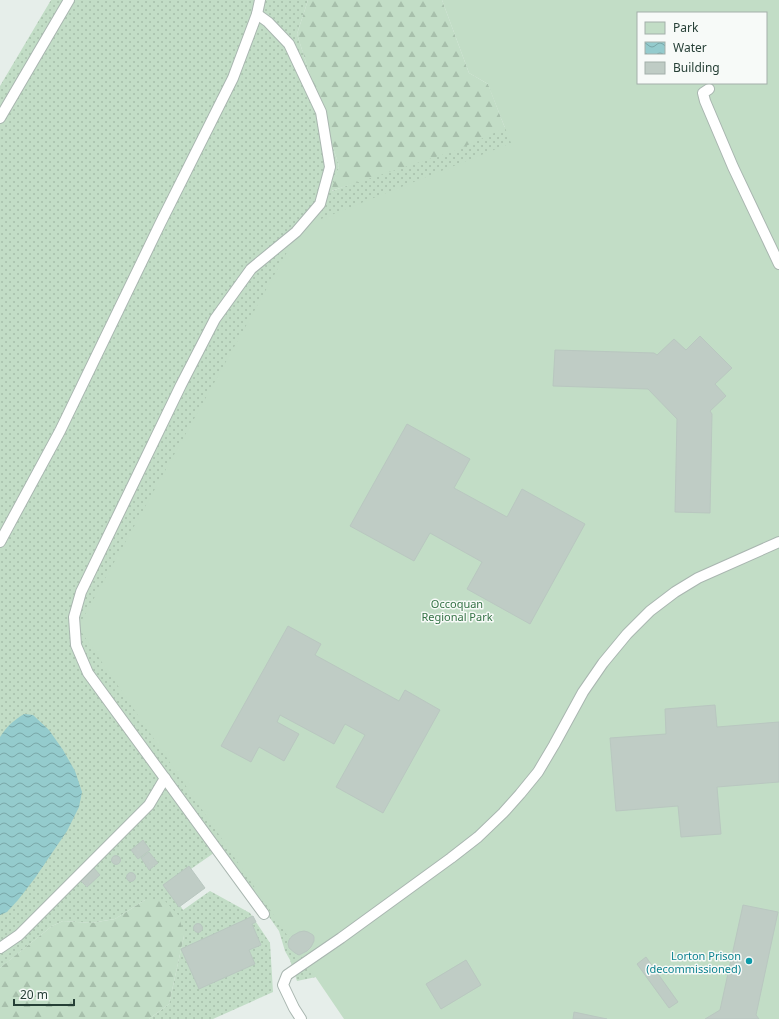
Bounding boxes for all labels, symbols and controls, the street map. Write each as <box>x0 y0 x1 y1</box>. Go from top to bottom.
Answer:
legend <box>637 12 767 84</box>
text: Park <box>673 19 699 36</box>
text: Water <box>673 39 707 56</box>
text: Building <box>673 59 720 76</box>
park label: Occoquan Regional Park <box>421 596 493 624</box>
place label: Lorton Prison (decommissioned) <box>646 948 741 976</box>
marker: Lorton Prison (decommissioned) <box>744 956 754 966</box>
scale bar <box>14 981 74 1007</box>
text: 20 m <box>20 986 48 1003</box>

